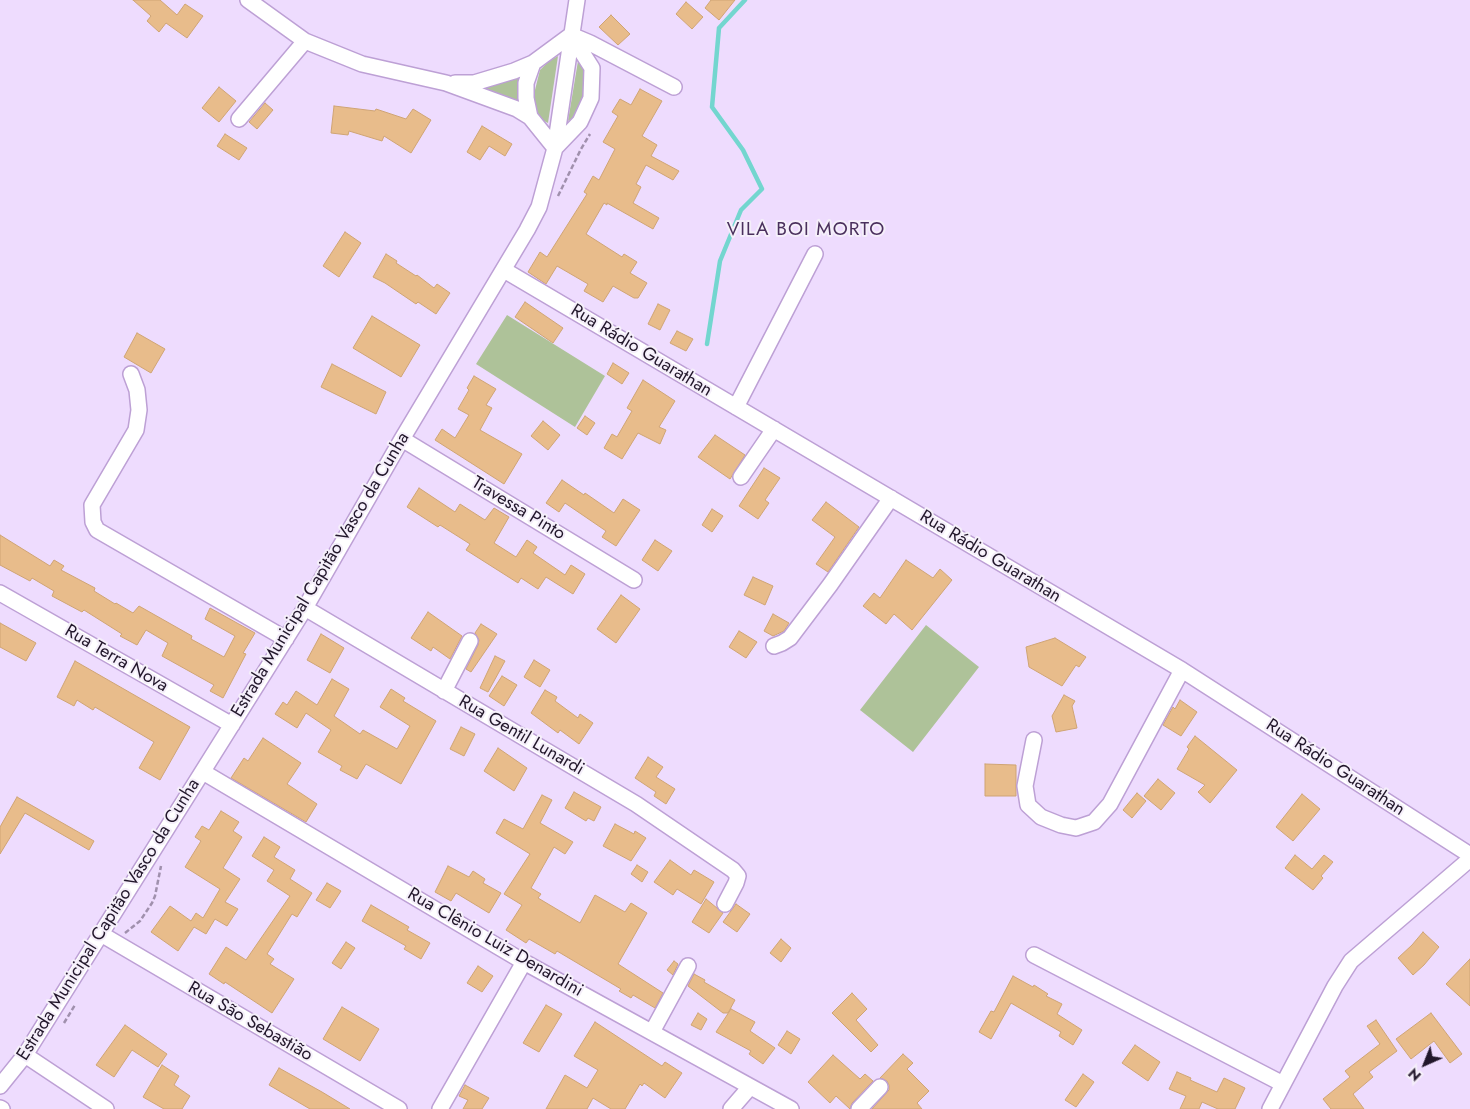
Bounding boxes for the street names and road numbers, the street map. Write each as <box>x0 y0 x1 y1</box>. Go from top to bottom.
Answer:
street label: Rua Rádio Guarathan <box>566 300 716 402</box>
street label: Estrada Municipal Capitão Vasco da Cunha <box>227 429 415 721</box>
street label: Travessa Pinto <box>467 473 569 545</box>
street label: Rua Rádio Guarathan <box>915 506 1065 608</box>
street label: Rua Terra Nova <box>60 621 172 697</box>
street label: Rua Gentil Lunardi <box>454 691 588 781</box>
street label: Rua Rádio Guarathan <box>1261 715 1409 821</box>
street label: Estrada Municipal Capitão Vasco da Cunha <box>13 775 205 1065</box>
street label: Rua Clênio Luiz Denardini <box>403 884 587 1002</box>
street label: Rua São Sebastião <box>184 978 316 1066</box>

